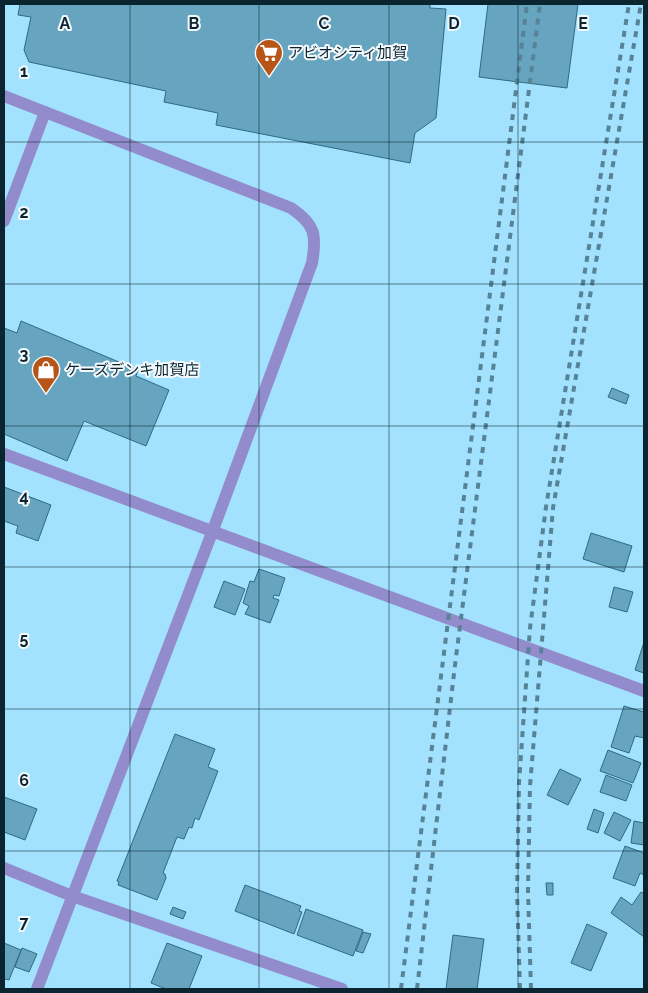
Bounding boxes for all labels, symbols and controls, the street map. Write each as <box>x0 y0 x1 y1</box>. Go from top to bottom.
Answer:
text: A <box>60 14 71 33</box>
text: B <box>189 14 200 33</box>
text: C <box>319 14 330 33</box>
text: D <box>448 14 460 33</box>
text: E <box>578 14 588 33</box>
supermarket icon: アビオシティ加賀 <box>254 38 284 77</box>
place label: アビオシティ加賀 <box>288 44 407 62</box>
text: 1 <box>20 62 28 81</box>
text: 2 <box>19 203 29 222</box>
text: 3 <box>20 345 29 364</box>
shop icon: ケーズデンキ加賀店 <box>31 355 61 394</box>
place label: ケーズデンキ加賀店 <box>65 361 199 379</box>
text: 4 <box>19 487 29 506</box>
text: 5 <box>20 629 29 648</box>
text: 6 <box>19 771 29 790</box>
text: 7 <box>20 913 29 932</box>

